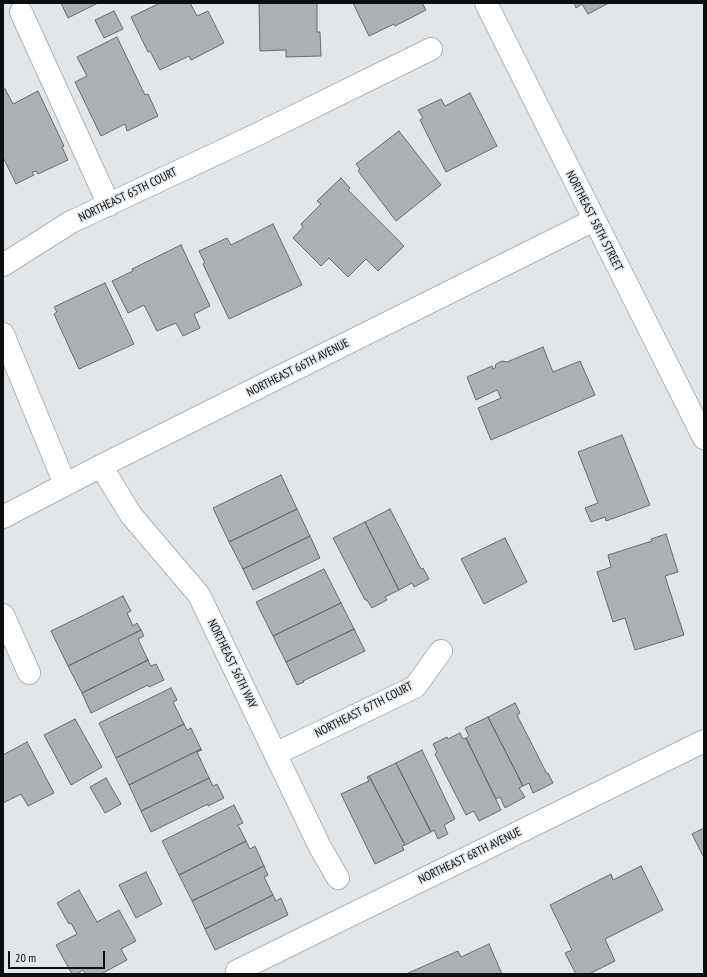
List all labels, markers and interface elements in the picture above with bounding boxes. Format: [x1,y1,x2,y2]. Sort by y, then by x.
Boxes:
street label: NORTHEAST 65TH COURT [76,165,180,225]
street label: NORTHEAST 58TH STREET [562,168,626,274]
street label: NORTHEAST 66TH AVENUE [244,336,352,400]
street label: NORTHEAST 56TH WAY [204,617,260,711]
street label: NORTHEAST 67TH COURT [313,679,415,741]
street label: NORTHEAST 68TH AVENUE [416,825,524,887]
scale bar [10,943,107,969]
text: 20 m [15,950,36,965]

